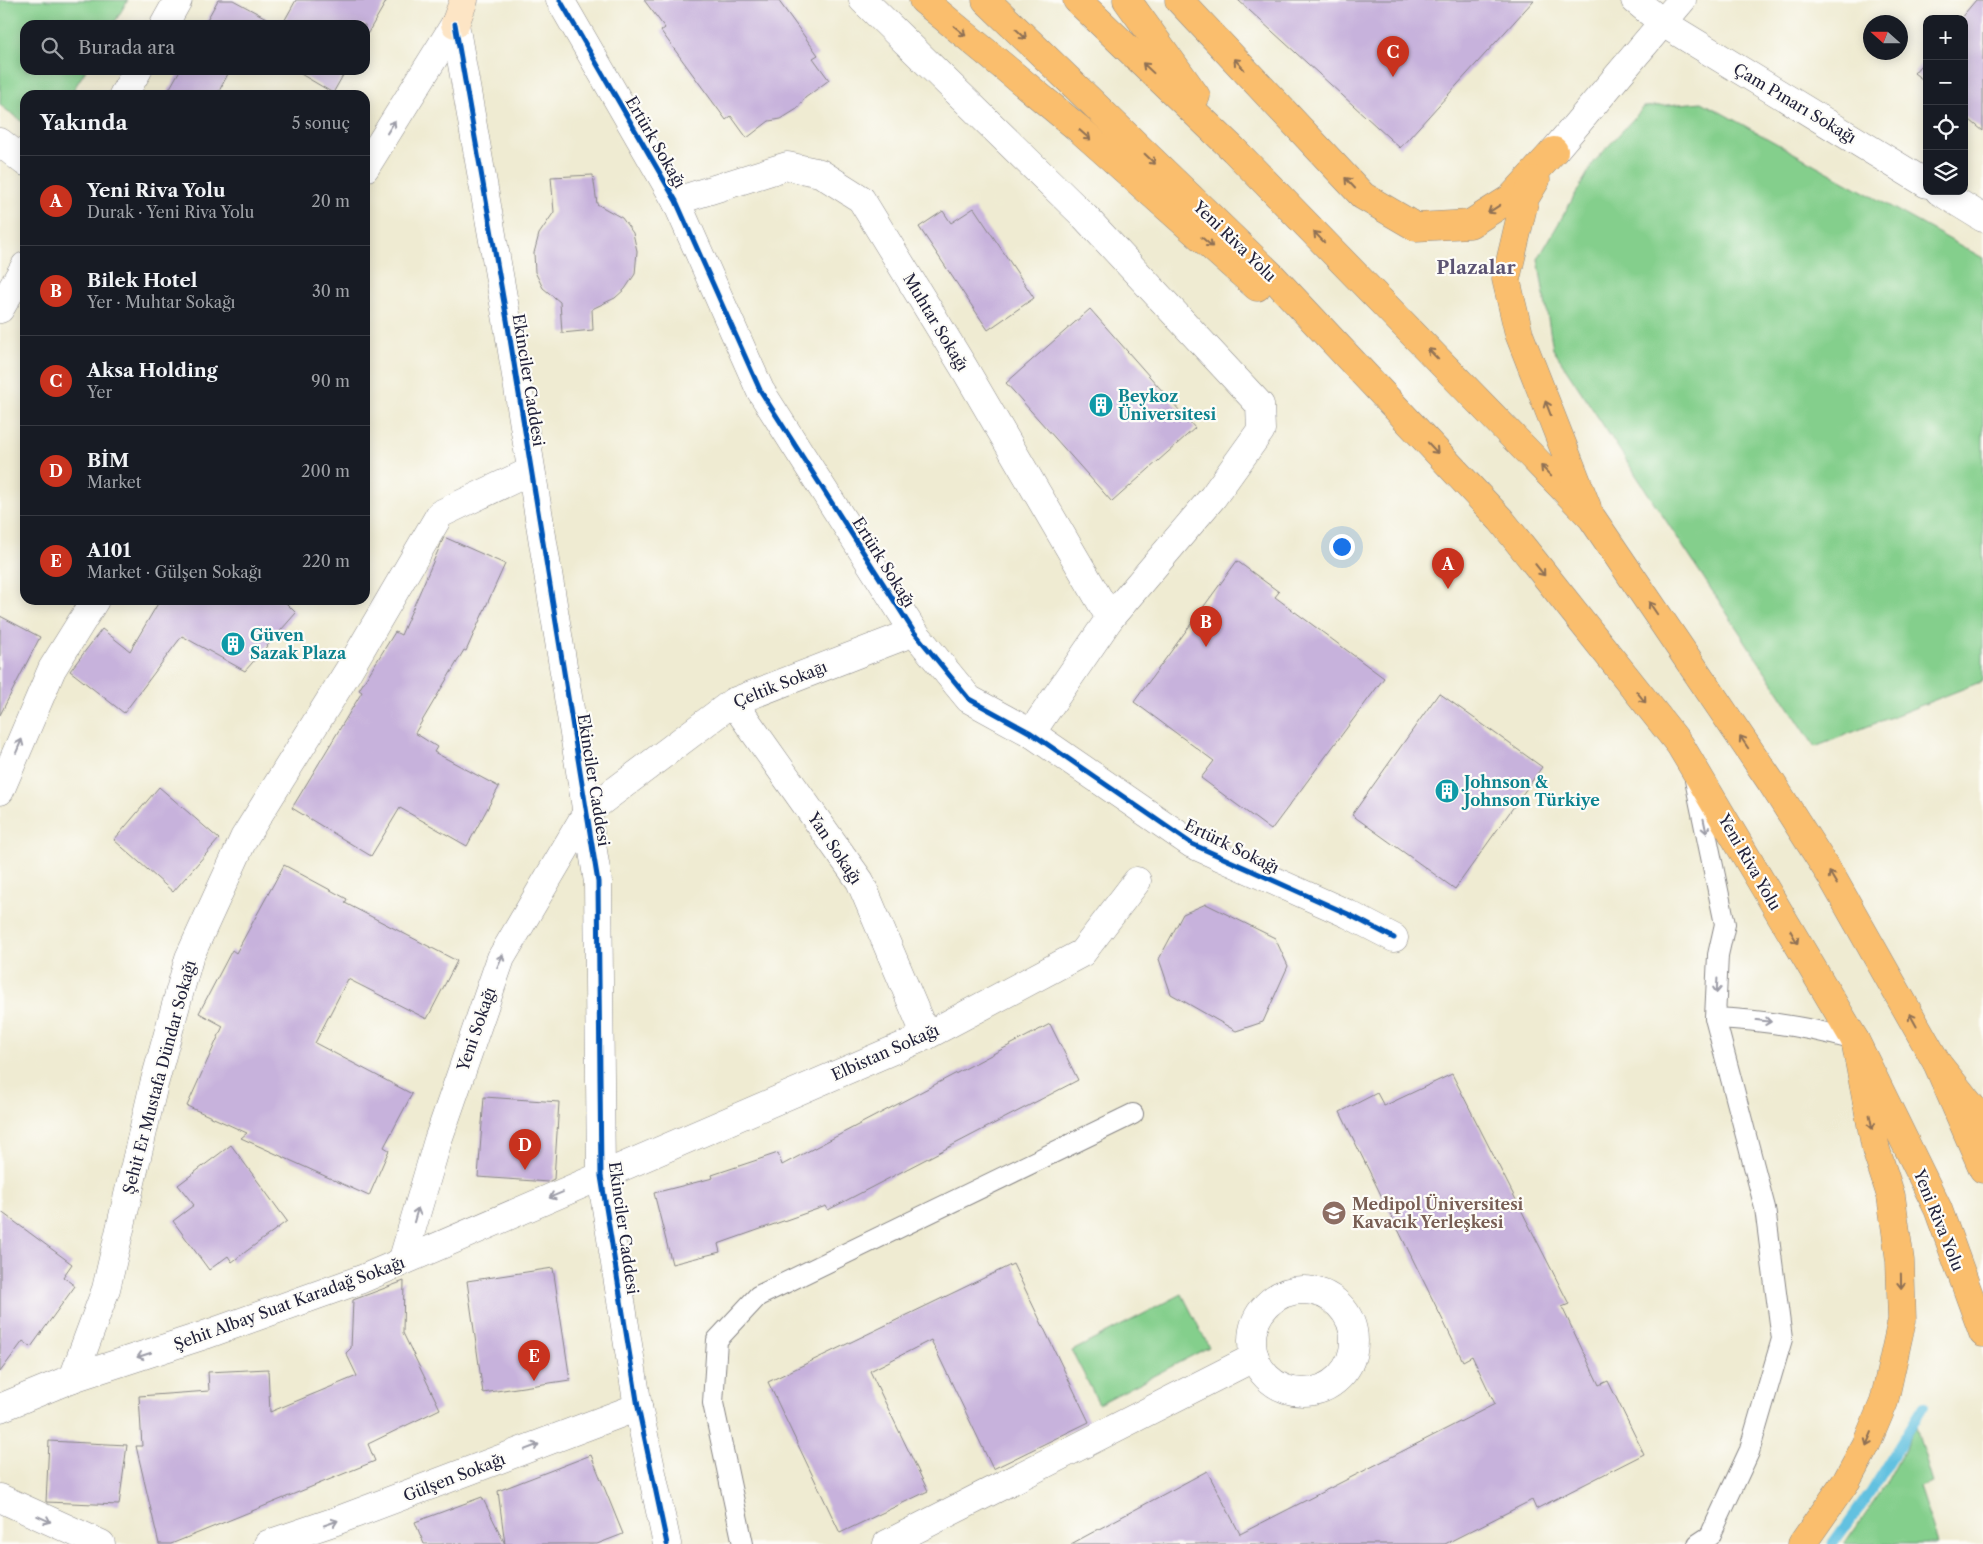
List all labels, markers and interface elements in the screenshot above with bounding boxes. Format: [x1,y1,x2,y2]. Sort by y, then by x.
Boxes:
north arrow [1863,15,1908,60]
map controls [1923,15,1968,195]
button: + [1923,15,1968,60]
search box [20,20,370,75]
one-way arrow [953,25,966,36]
one-way arrow [1015,28,1027,40]
icon: search [38,34,66,62]
text: Burada ara [78,36,175,59]
pin: C [1377,36,1409,77]
one-way arrow [1233,58,1245,71]
street label: Çam Pınarı Sokağı [1730,58,1860,148]
button: − [1923,60,1968,105]
one-way arrow [1142,62,1155,74]
street label: Ertürk Sokağı [622,92,690,192]
button: locate [1923,105,1968,150]
text: Yakında [40,110,128,135]
text: 5 sonuç [292,113,350,133]
one-way arrow [386,120,396,134]
one-way arrow [1079,129,1092,140]
button: layers [1923,150,1968,195]
one-way arrow [1144,153,1157,165]
one-way arrow [1344,176,1356,189]
text: Yeni Riva Yolu [87,179,226,202]
text: A [50,191,62,211]
text: 20 m [311,191,350,211]
street label: Yeni Riva Yolu [1188,196,1281,286]
text: Durak · Yeni Riva Yolu [87,202,254,222]
one-way arrow [1487,204,1501,214]
one-way arrow [1313,231,1325,244]
one-way arrow [1201,236,1214,248]
district label: Plazalar [1436,256,1516,279]
text: Bilek Hotel [87,269,198,292]
street label: Muhtar Sokağı [899,270,973,375]
text: B [50,281,62,301]
text: 30 m [312,281,350,301]
text: Yer · Muhtar Sokağı [87,292,235,312]
street label: Ekinciler Caddesi [509,312,549,448]
one-way arrow [1426,348,1439,360]
text: Aksa Holding [87,359,218,382]
text: C [50,371,62,391]
text: 90 m [311,371,350,391]
text: Yer [87,382,112,402]
place label: Beykoz Üniversitesi [1118,386,1216,424]
building icon: Beykoz Üniversitesi [1088,392,1114,418]
one-way arrow [1543,401,1552,416]
one-way arrow [1427,441,1439,454]
text: BİM [87,449,129,472]
text: D [49,461,63,481]
text: 200 m [301,461,350,481]
one-way arrow [1540,464,1552,477]
text: Market [87,472,141,492]
street label: Ertürk Sokağı [848,513,920,611]
your location [1329,534,1355,560]
text: A101 [87,539,131,562]
pin: A [1432,548,1464,589]
text: E [50,551,62,571]
text: 220 m [302,551,350,571]
text: Market · Gülşen Sokağı [87,562,262,582]
one-way arrow [1535,563,1546,576]
one-way arrow [1648,601,1658,615]
pin: B [1190,606,1222,647]
place label: Güven Sazak Plaza [250,625,347,663]
building icon: Güven Sazak Plaza [220,631,246,657]
street label: Çeltik Sokaḡı [730,656,830,712]
one-way arrow [1636,690,1647,703]
street label: Ekinciler Caddesi [574,712,614,848]
one-way arrow [1739,736,1749,750]
one-way arrow [15,739,24,754]
place label: Johnson & Johnson Türkiye [1461,772,1600,810]
building icon: Johnson & Johnson Türkiye [1434,778,1460,804]
street label: Yan Sokağı [803,807,866,888]
street label: Yeni Riva Yolu [1714,809,1786,914]
street label: Ertürk Sokağı [1181,814,1283,878]
one-way arrow [1700,818,1710,834]
one-way arrow [1827,872,1837,886]
one-way arrow [1790,929,1800,943]
one-way arrow [497,954,506,969]
street label: Şehit Er Mustafa Dündar Sokağı [118,958,200,1196]
one-way arrow [1712,978,1721,994]
street label: Yeni Sokağı [452,984,500,1075]
one-way arrow [1907,1013,1917,1028]
one-way arrow [1755,1016,1771,1026]
street label: Elbistan Sokağı [828,1019,942,1085]
one-way arrow [1866,1114,1876,1130]
pin: D [509,1129,541,1170]
street label: Ekinciler Caddesi [605,1160,643,1296]
street label: Yeni Riva Yolu [1909,1165,1969,1274]
one-way arrow [549,1191,564,1201]
place label: Medipol Üniversitesi Kavacık Yerleşkesi [1352,1193,1524,1232]
school or university icon: Medipol Üniversitesi Kavacık Yerleşkesi [1321,1200,1347,1226]
one-way arrow [412,1208,421,1224]
street label: Şehit Albay Suat Karadağ Sokağı [171,1252,407,1354]
one-way arrow [1896,1272,1906,1289]
pin: E [518,1340,550,1381]
one-way arrow [136,1350,152,1360]
one-way arrow [1863,1431,1872,1446]
one-way arrow [524,1442,539,1451]
street label: Gülşen Sokağı [400,1448,508,1506]
one-way arrow [36,1515,51,1525]
one-way arrow [323,1518,338,1527]

